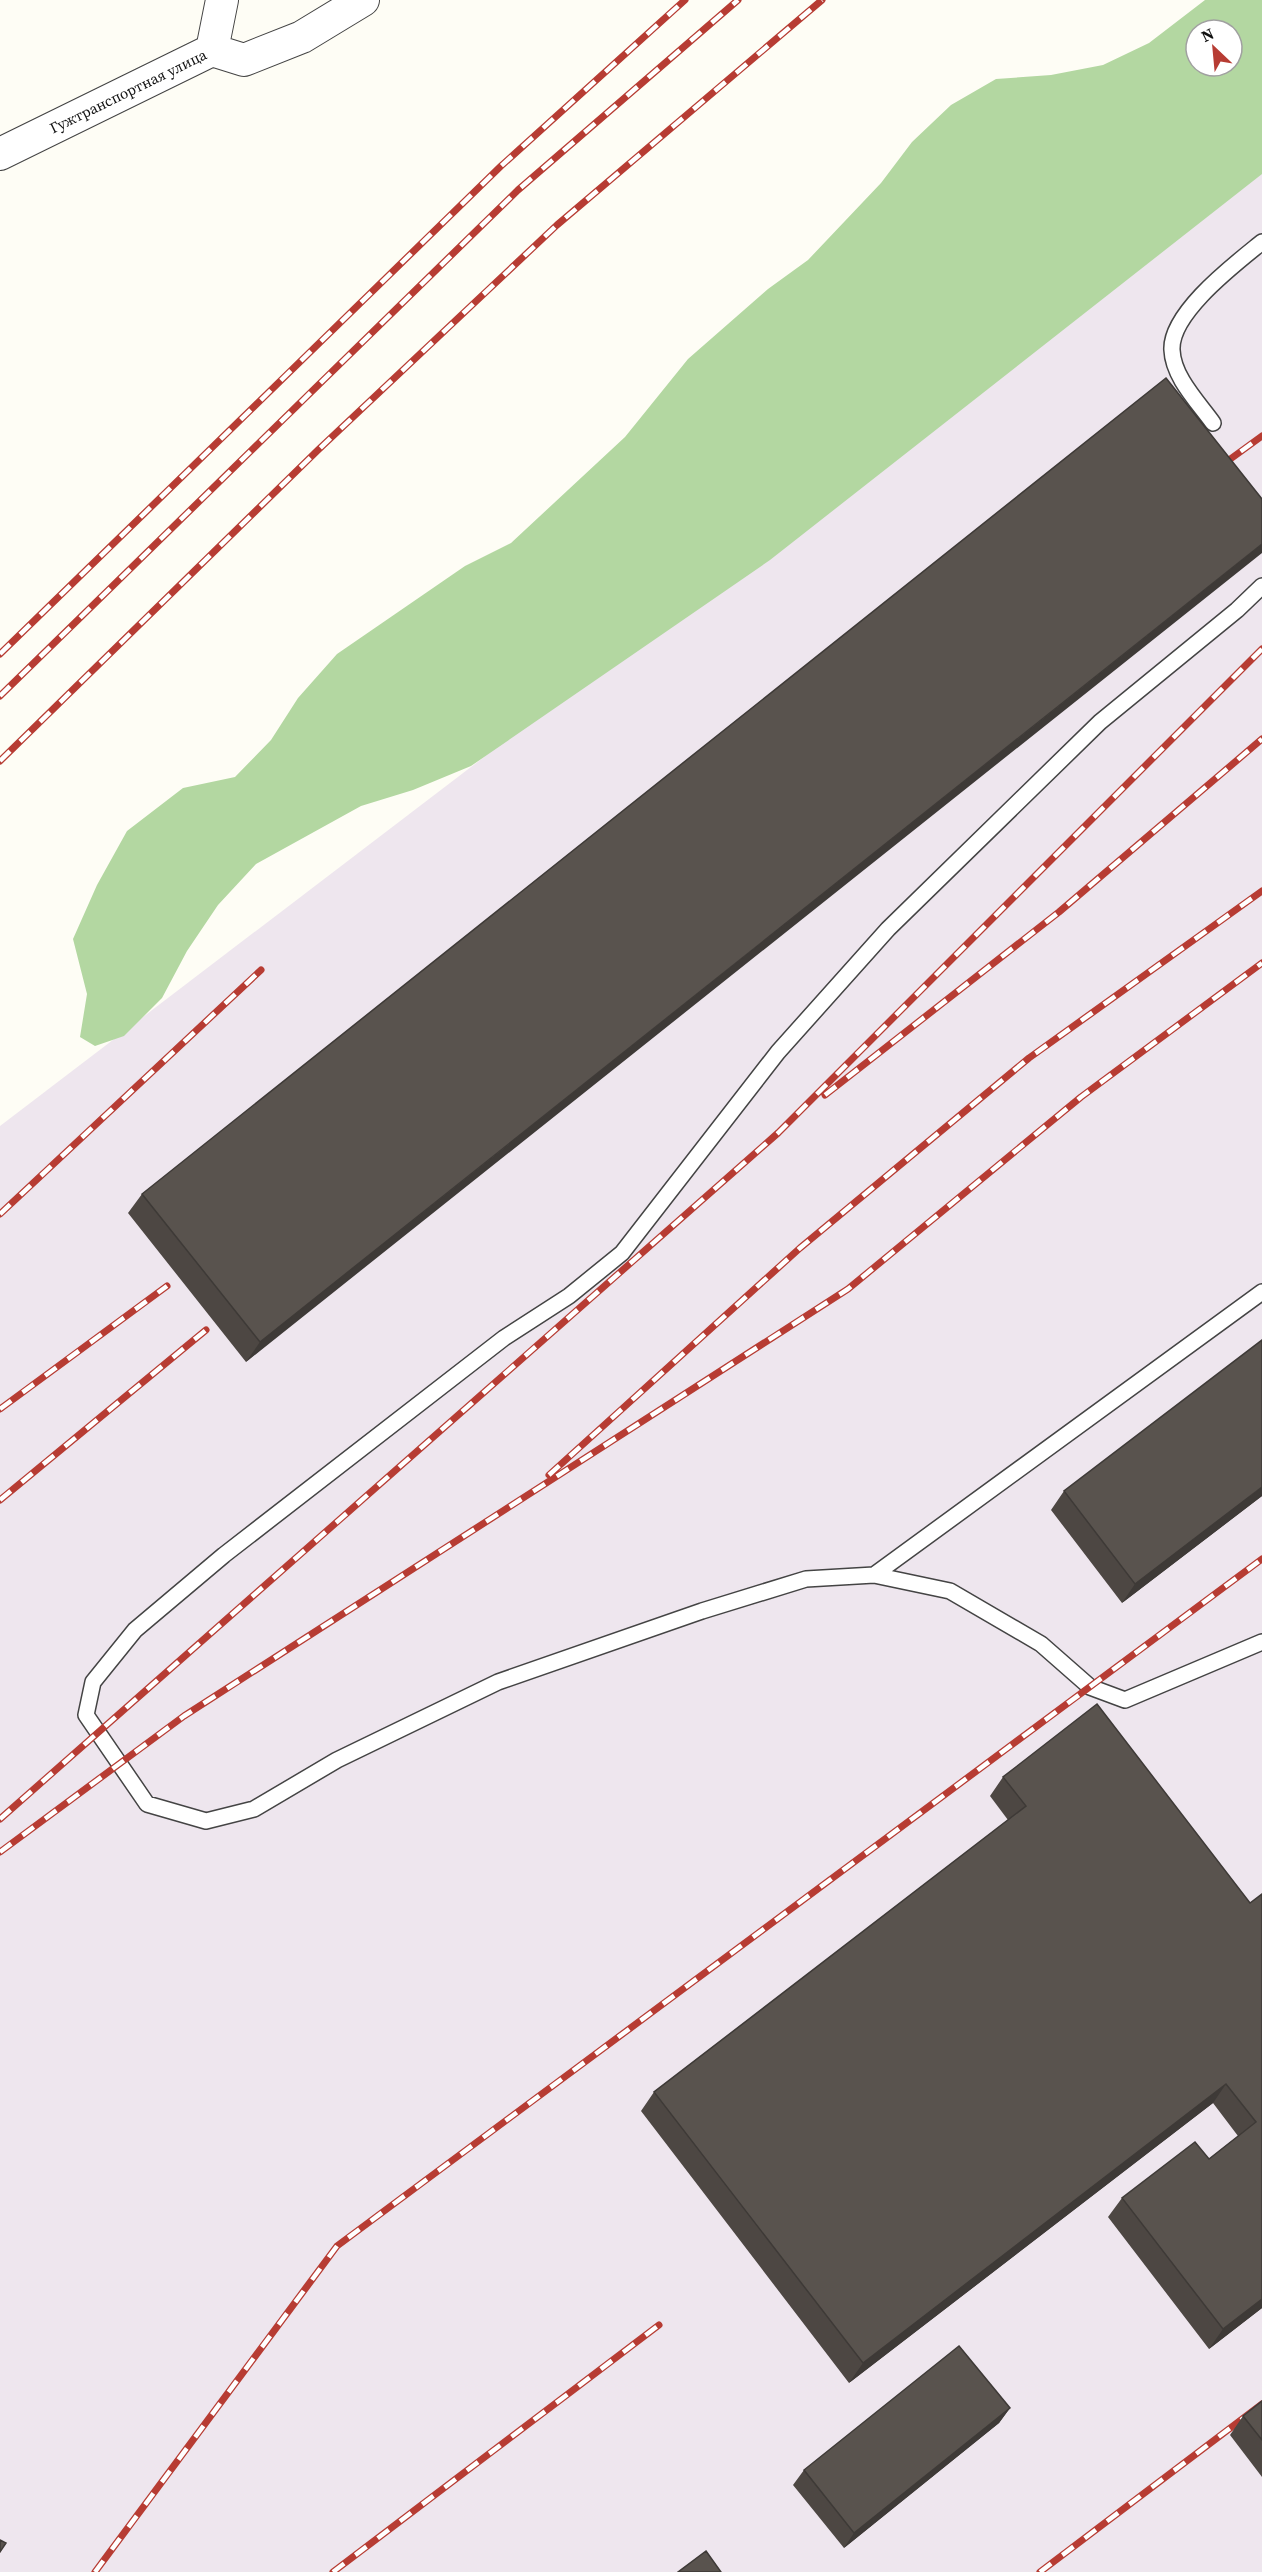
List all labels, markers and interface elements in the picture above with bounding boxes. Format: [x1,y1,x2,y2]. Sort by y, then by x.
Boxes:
north arrow [1184,18,1244,78]
text: N [1197,22,1218,47]
street label: Гужтранспортная улица [46,44,210,138]

